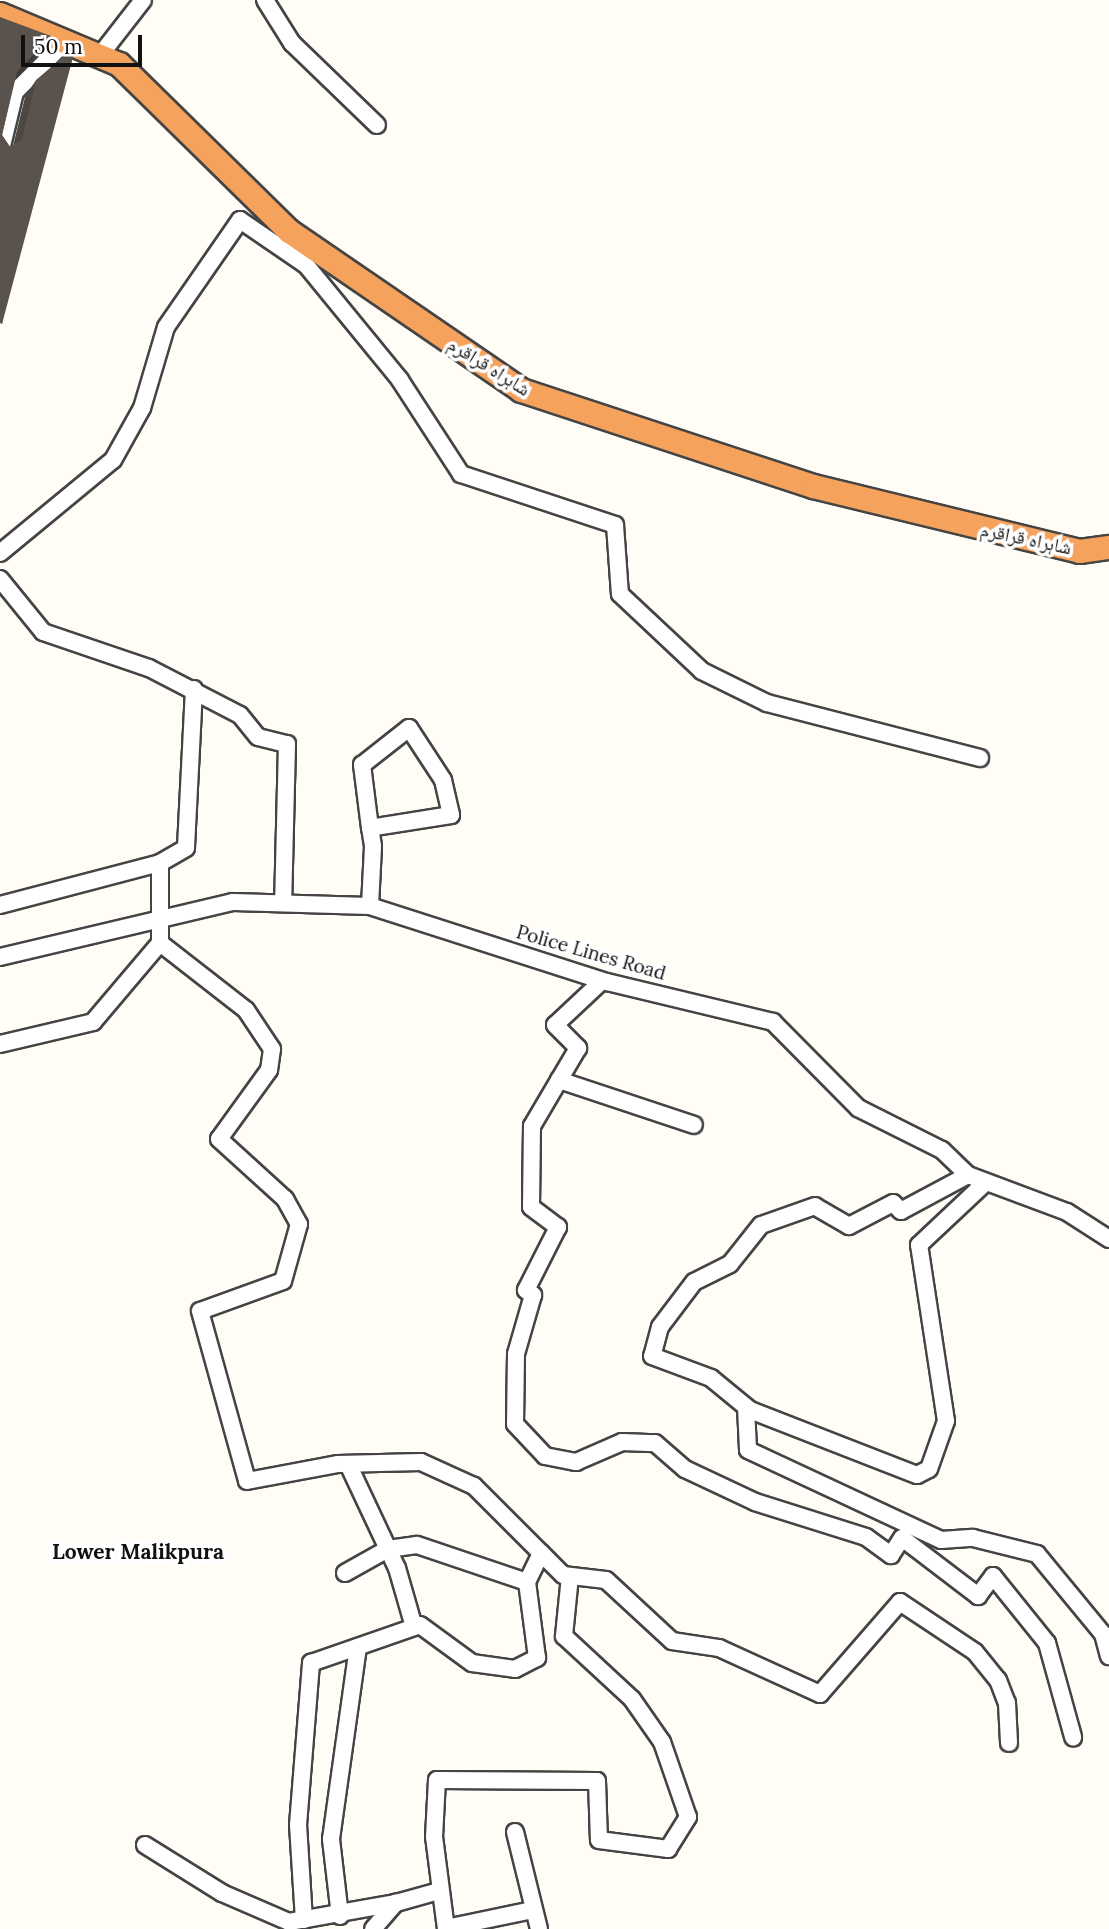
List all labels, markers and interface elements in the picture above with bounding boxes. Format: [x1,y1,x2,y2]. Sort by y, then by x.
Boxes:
scale bar [24,21,145,65]
text: 50 m [34,33,83,60]
street label: شاہراہ قراقرم [444,333,534,401]
street label: شاہراہ قراقرم [978,518,1074,560]
street label: Police Lines Road [514,921,668,985]
district label: Lower Malikpura [52,1539,224,1565]

